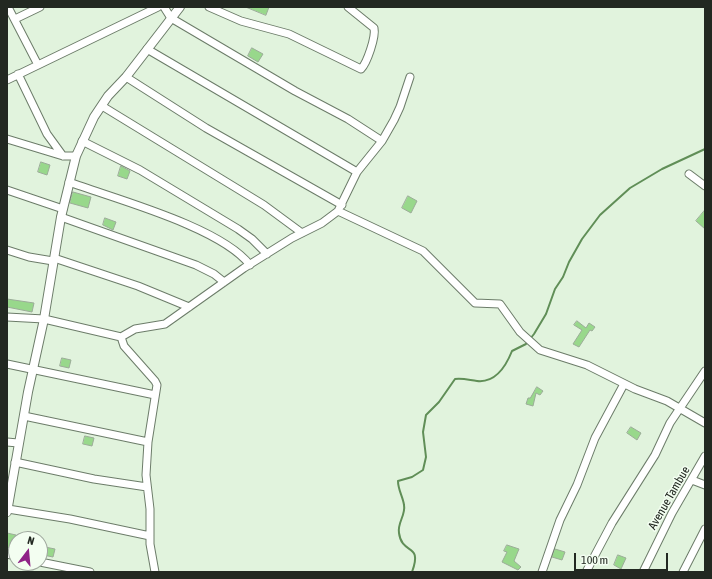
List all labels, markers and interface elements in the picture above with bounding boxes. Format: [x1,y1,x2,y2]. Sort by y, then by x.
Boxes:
street label: Avenue Tambue [645,464,693,532]
north arrow [8,531,48,571]
text: N [26,534,36,547]
scale bar [576,545,670,571]
text: 100 m [581,553,608,567]

